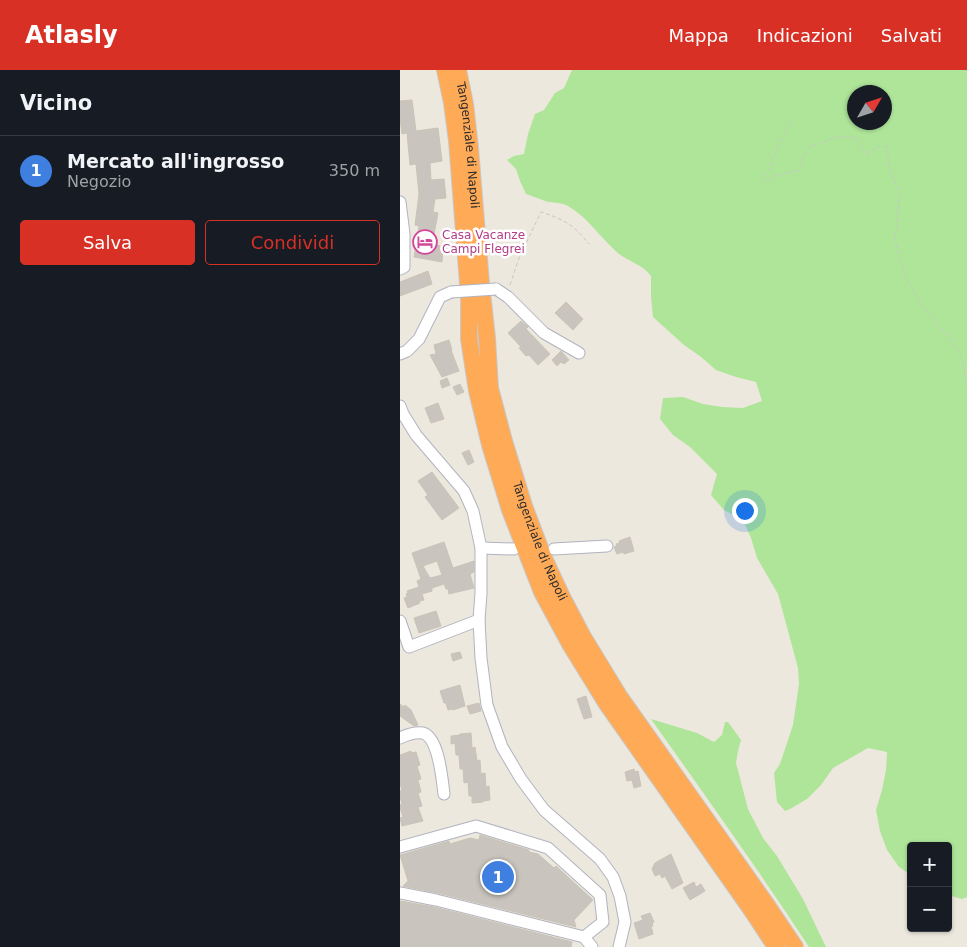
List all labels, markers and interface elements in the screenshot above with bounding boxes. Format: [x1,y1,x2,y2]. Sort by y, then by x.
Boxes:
text: Atlasly [25,21,118,49]
text: Mappa [668,25,729,46]
text: Indicazioni [757,25,853,46]
text: Salvati [881,25,942,46]
street label: Tangenziale di Napoli [453,80,482,209]
north arrow [847,85,892,130]
text: Vicino [20,91,92,115]
text: Mercato all'ingrosso [67,150,284,172]
text: 1 [30,161,42,180]
text: 350 m [329,161,380,180]
text: Negozio [67,172,131,191]
button: Salva [20,220,195,265]
button: Condividi [205,220,380,265]
place label: Casa Vacanze Campi Flegrei [442,228,525,256]
hotel icon: Casa Vacanze Campi Flegrei [412,229,438,255]
street label: Tangenziale di Napoli [510,479,570,603]
your location [732,498,758,524]
map controls [907,842,952,932]
button: + [907,842,952,887]
pin: 1 [482,858,514,896]
button: − [907,887,952,932]

